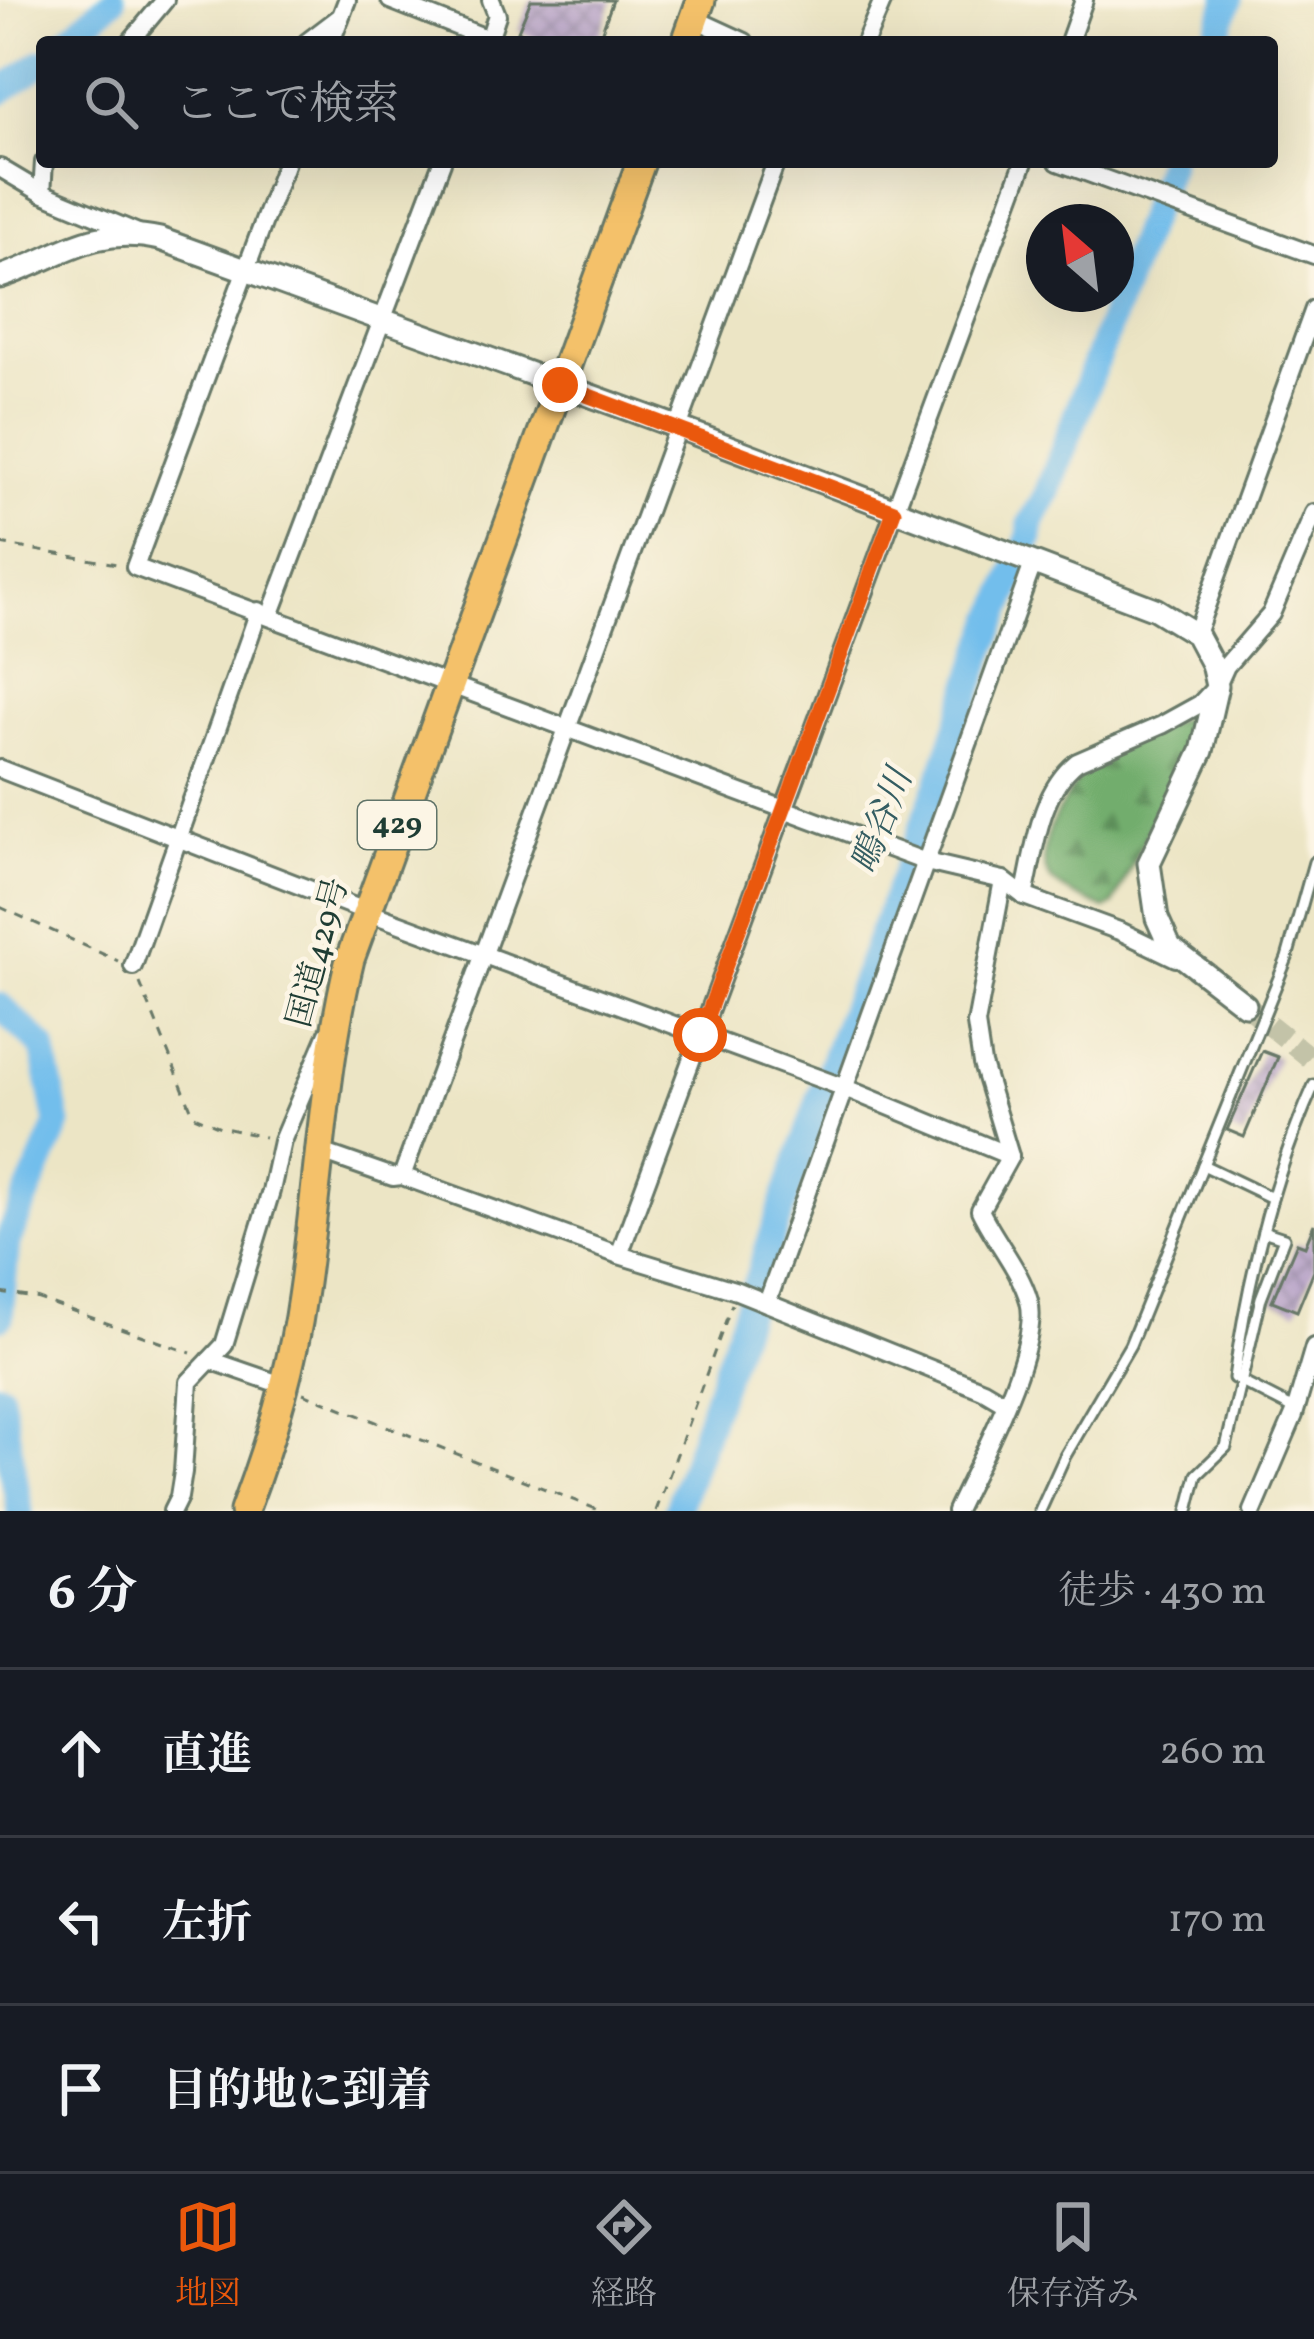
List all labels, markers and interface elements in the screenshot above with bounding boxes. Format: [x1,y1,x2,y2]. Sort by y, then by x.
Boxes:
search box [36,36,1278,168]
icon: search [78,69,144,135]
text: ここで検索 [174,75,399,138]
north arrow [1026,204,1134,312]
route end [533,358,587,412]
water label: 鴫谷川 [841,759,928,881]
road number: 429 [358,801,436,849]
street label: 国道429号 [278,873,362,1033]
route start [673,1008,727,1062]
text: 6 分 [48,1559,137,1630]
text: 徒歩 · 430 m [1058,1566,1266,1620]
icon: ahead [48,1720,114,1786]
text: 直進 [162,1726,252,1789]
text: 260 m [1160,1726,1266,1780]
icon: left [48,1888,114,1954]
text: 左折 [162,1894,252,1957]
text: 170 m [1168,1894,1266,1948]
icon: arrive [48,2056,114,2122]
text: 目的地に到着 [162,2062,432,2125]
tab: 地図 [175,2194,241,2319]
tab: 経路 [591,2194,657,2319]
tab: 保存済み [1007,2194,1139,2319]

